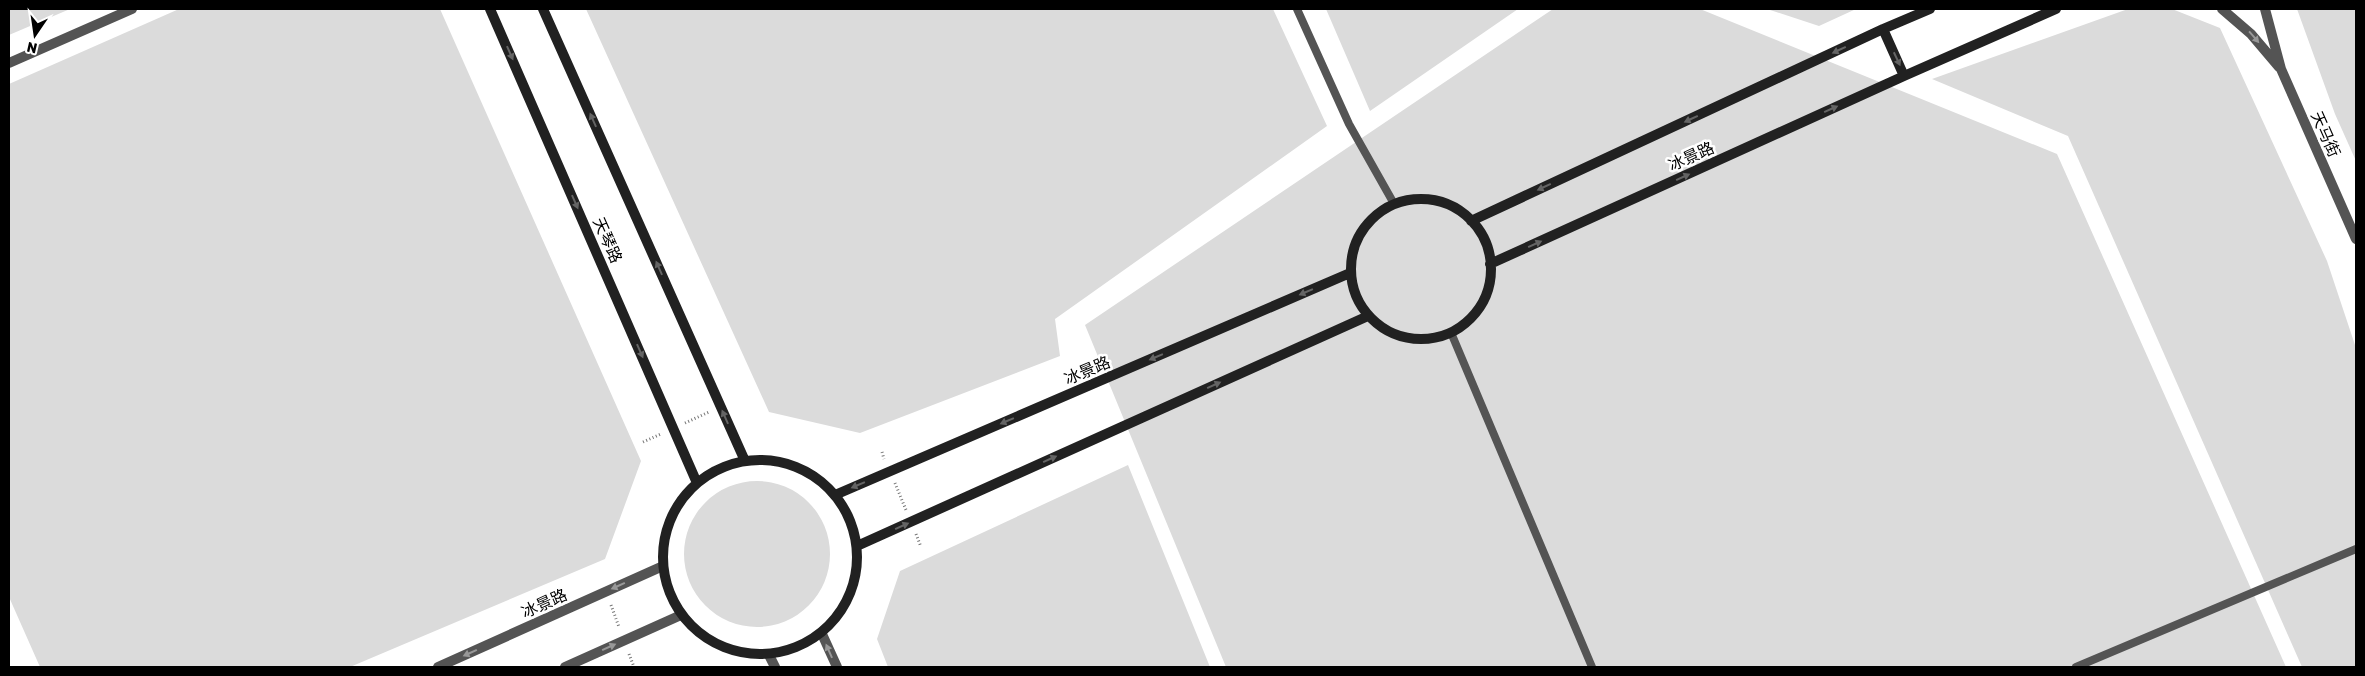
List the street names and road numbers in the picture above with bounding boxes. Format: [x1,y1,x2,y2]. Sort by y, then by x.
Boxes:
street label: 天马街 [2307,108,2344,160]
street label: 冰景路 [1665,138,1717,175]
street label: 天琴路 [589,214,626,266]
street label: 冰景路 [1061,352,1113,389]
street label: 冰景路 [518,585,570,622]

